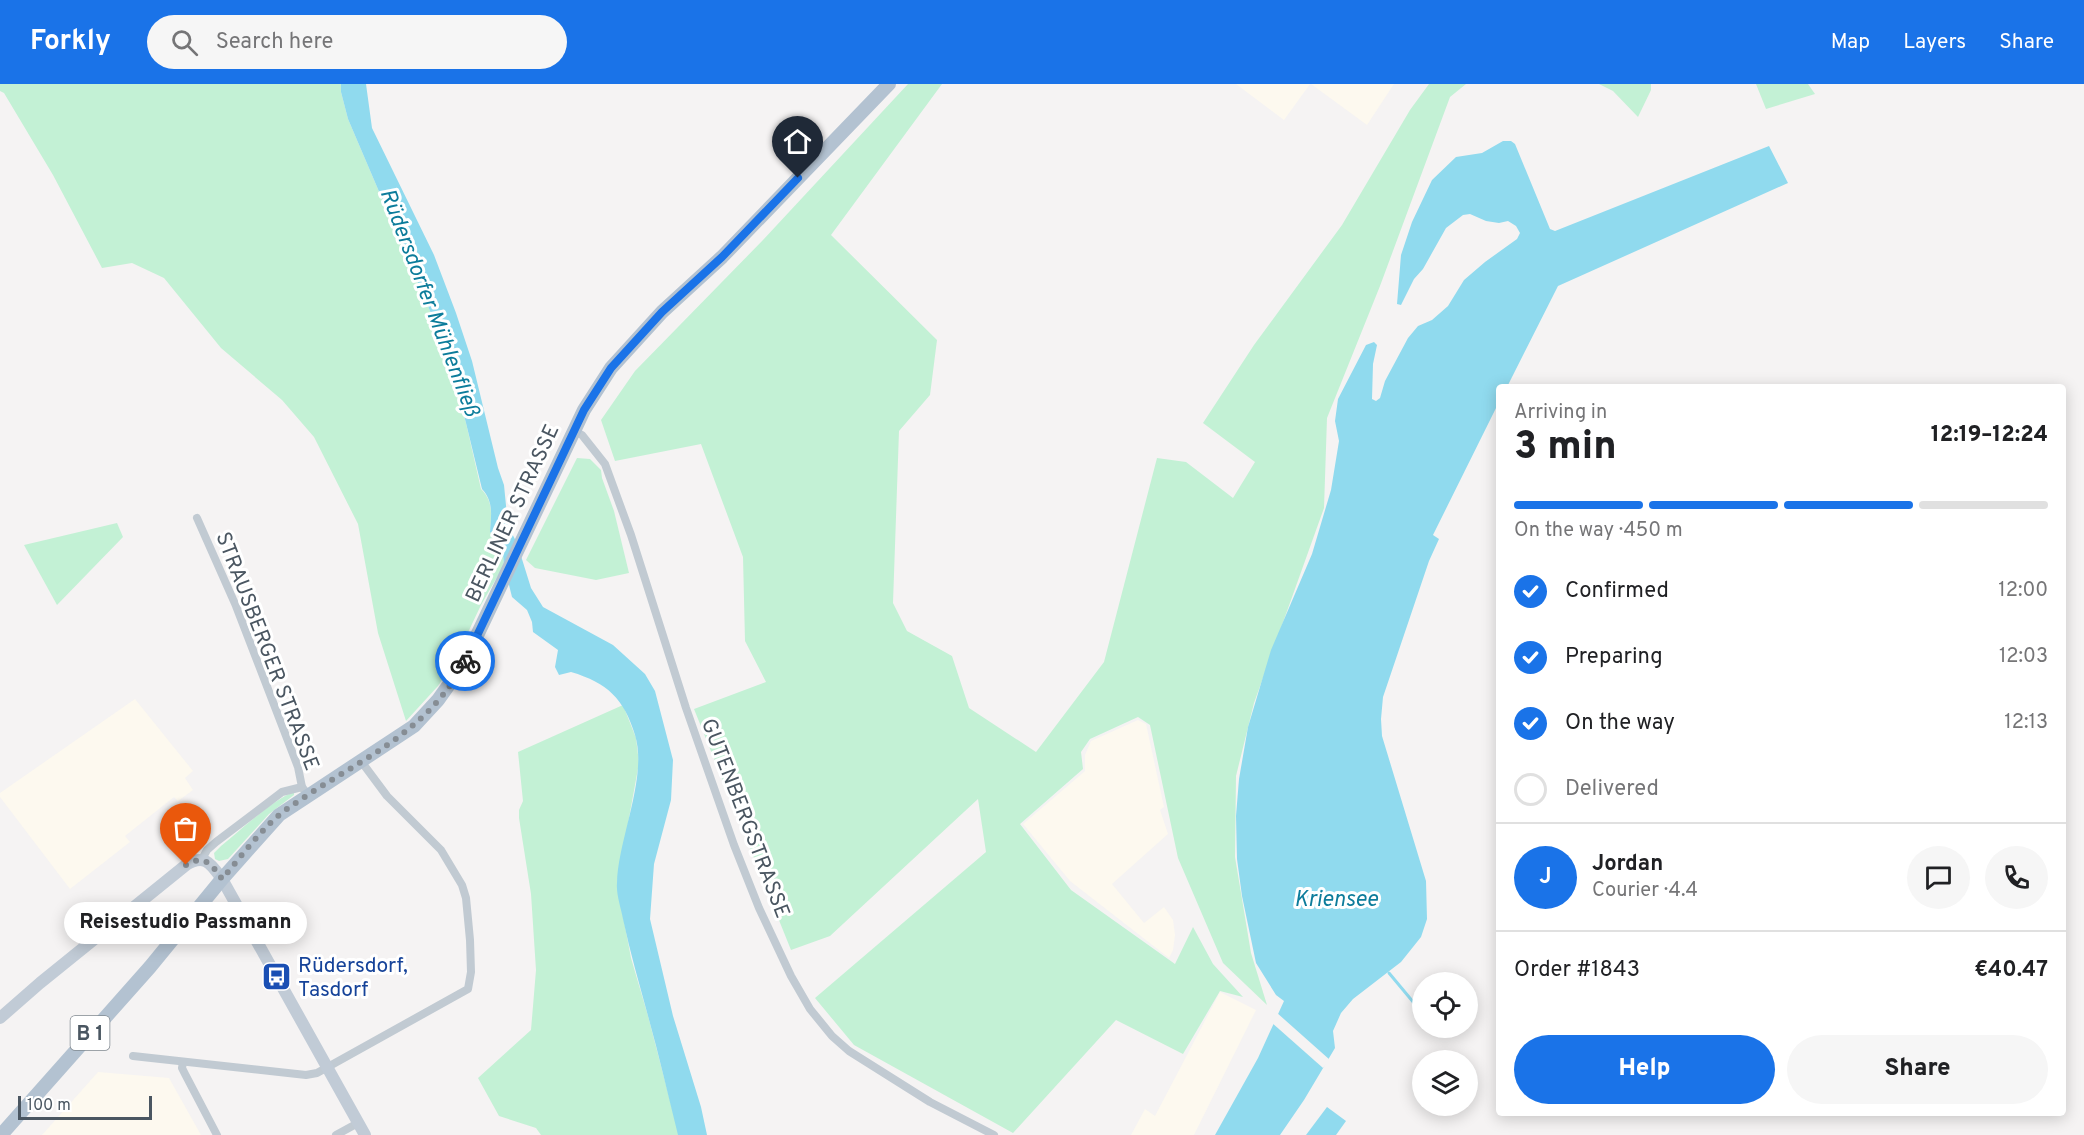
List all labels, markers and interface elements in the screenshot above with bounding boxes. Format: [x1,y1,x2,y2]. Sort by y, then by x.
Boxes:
search box [147,15,567,69]
text: Forkly [30,24,111,60]
icon: search [168,26,201,59]
text: Search here [216,29,333,56]
text: Map [1831,29,1870,56]
text: Layers [1903,29,1966,56]
text: Share [1999,29,2054,56]
pin [772,116,823,178]
icon: home [781,125,814,158]
water label: Rüdersdorfer Mühlenfließ [373,185,485,422]
text: Arriving in [1514,400,1607,426]
street label: BERLINER STRASSE [460,420,566,607]
text: 12:19–12:24 [1931,422,2048,449]
text: 3 min [1514,424,1617,473]
text: On the way · 450 m [1514,518,1683,544]
street label: STRAUSBERGER STRASSE [209,528,325,775]
icon: check [1514,575,1547,608]
text: Confirmed [1565,578,1669,605]
text: 12:00 [1998,578,2048,604]
courier [435,631,495,691]
icon: check [1514,641,1547,674]
text: Preparing [1565,644,1663,671]
text: 12:03 [1999,644,2048,670]
icon: bike [449,645,482,678]
icon: check [1514,707,1547,740]
text: On the way [1565,710,1675,737]
text: 12:13 [2004,710,2048,736]
street label: GUTENBERGSTRASSE [694,715,795,922]
text: Delivered [1565,776,1659,803]
pin [160,803,211,865]
icon: bag [169,812,202,845]
button: chat [1907,846,1970,909]
button: phone [1985,846,2048,909]
text: Jordan [1592,851,1663,878]
text: J [1539,864,1552,891]
text: Courier · 4.4 [1592,878,1698,904]
water label: Kriensee [1294,887,1378,914]
callout: Reisestudio Passmann [64,901,308,943]
text: Reisestudio Passmann [79,910,292,936]
place label: Rüdersdorf, Tasdorf [298,953,408,1004]
text: Order #1843 [1514,957,1640,984]
text: €40.47 [1974,957,2048,984]
bus stop icon: Rüdersdorf, Tasdorf [261,961,293,993]
map controls [1412,972,1478,1116]
button: locate [1412,972,1478,1038]
road number: B 1 [70,1016,110,1050]
button: Help [1514,1035,1775,1104]
button: Share [1787,1035,2048,1104]
button: layers [1412,1050,1478,1116]
scale bar [18,1093,152,1120]
text: 100 m [27,1096,71,1116]

